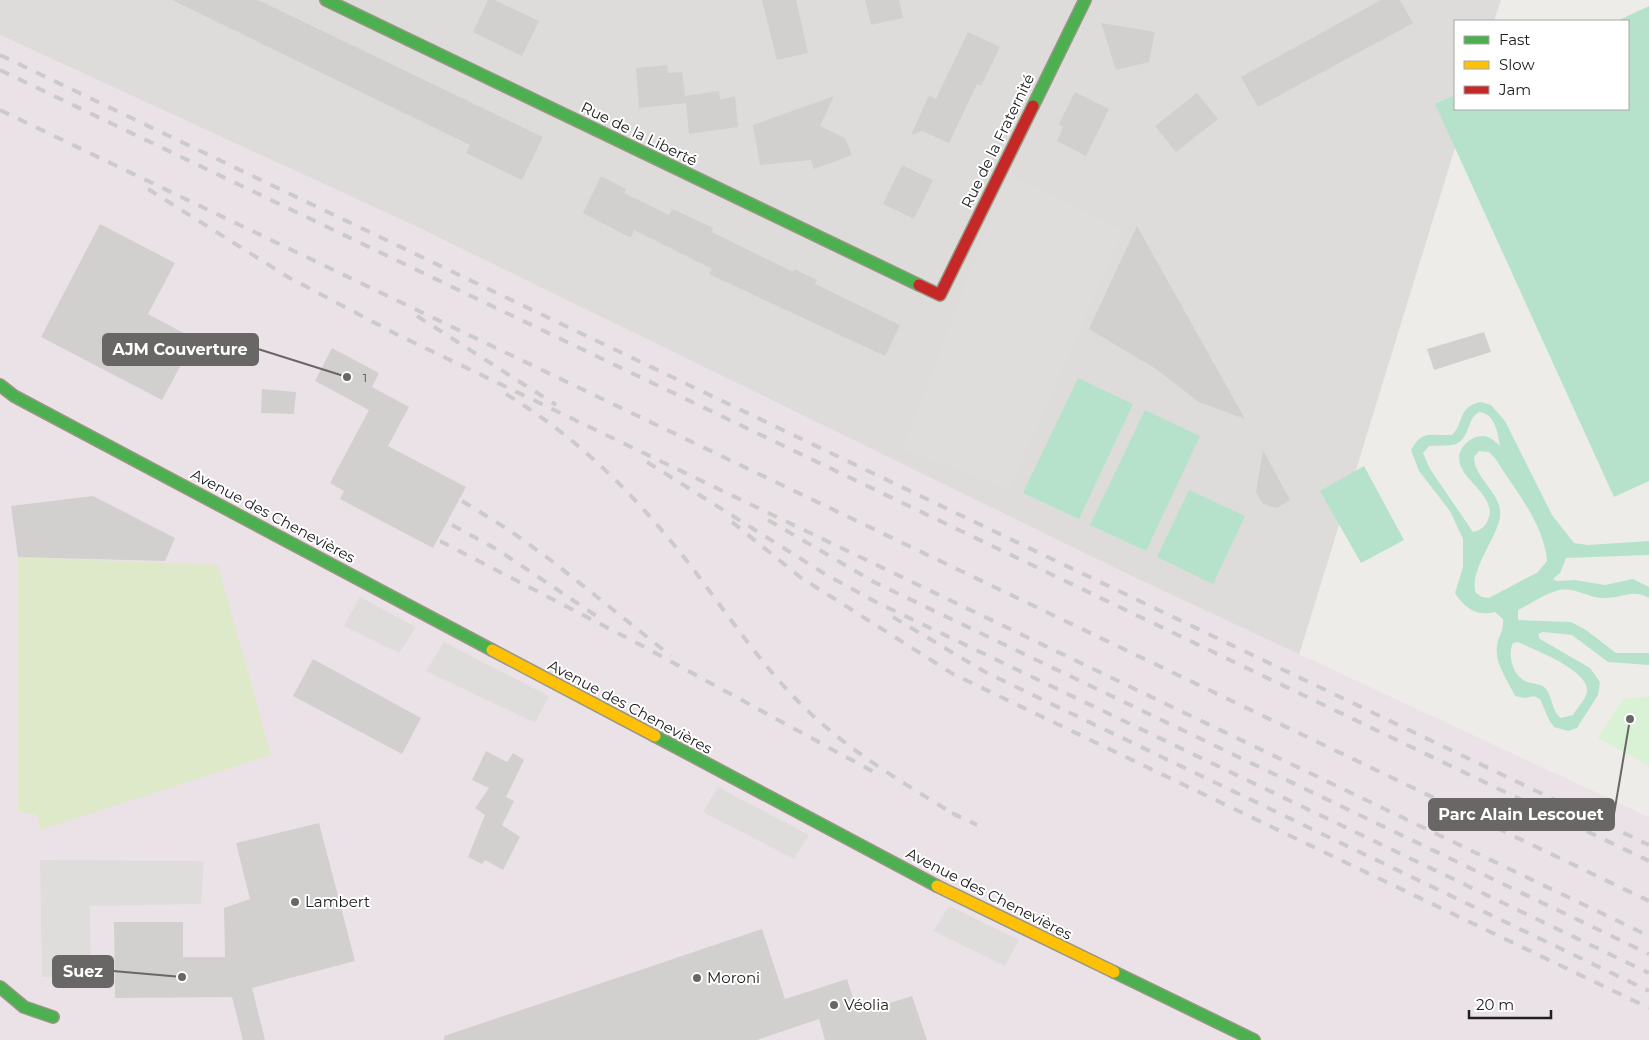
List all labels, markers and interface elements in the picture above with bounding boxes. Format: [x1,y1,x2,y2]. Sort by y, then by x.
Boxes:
legend [1454,20,1629,110]
text: Fast [1499,30,1530,49]
text: Slow [1499,55,1535,74]
street label: Rue de la Fraternité [957,70,1038,211]
text: Jam [1498,80,1531,99]
street label: Rue de la Liberté [578,97,701,170]
callout: AJM Couverture [103,334,258,365]
text: AJM Couverture [111,340,248,359]
house number: 1 [363,370,367,385]
street label: Avenue des Chenevières [188,464,359,567]
street label: Avenue des Chenevières [545,655,716,758]
callout: Parc Alain Lescouet [1429,799,1614,830]
text: Parc Alain Lescouet [1438,805,1604,824]
street label: Avenue des Chenevières [903,843,1075,944]
place label: Lambert [305,892,370,911]
marker: Lambert [289,896,301,908]
callout: Suez [53,956,113,987]
text: Suez [63,962,103,981]
place label: Moroni [707,968,760,987]
marker: Moroni [691,972,703,984]
scale bar [1469,988,1552,1020]
place label: Véolia [844,995,889,1014]
text: 20 m [1476,995,1514,1014]
marker: Véolia [828,999,840,1011]

